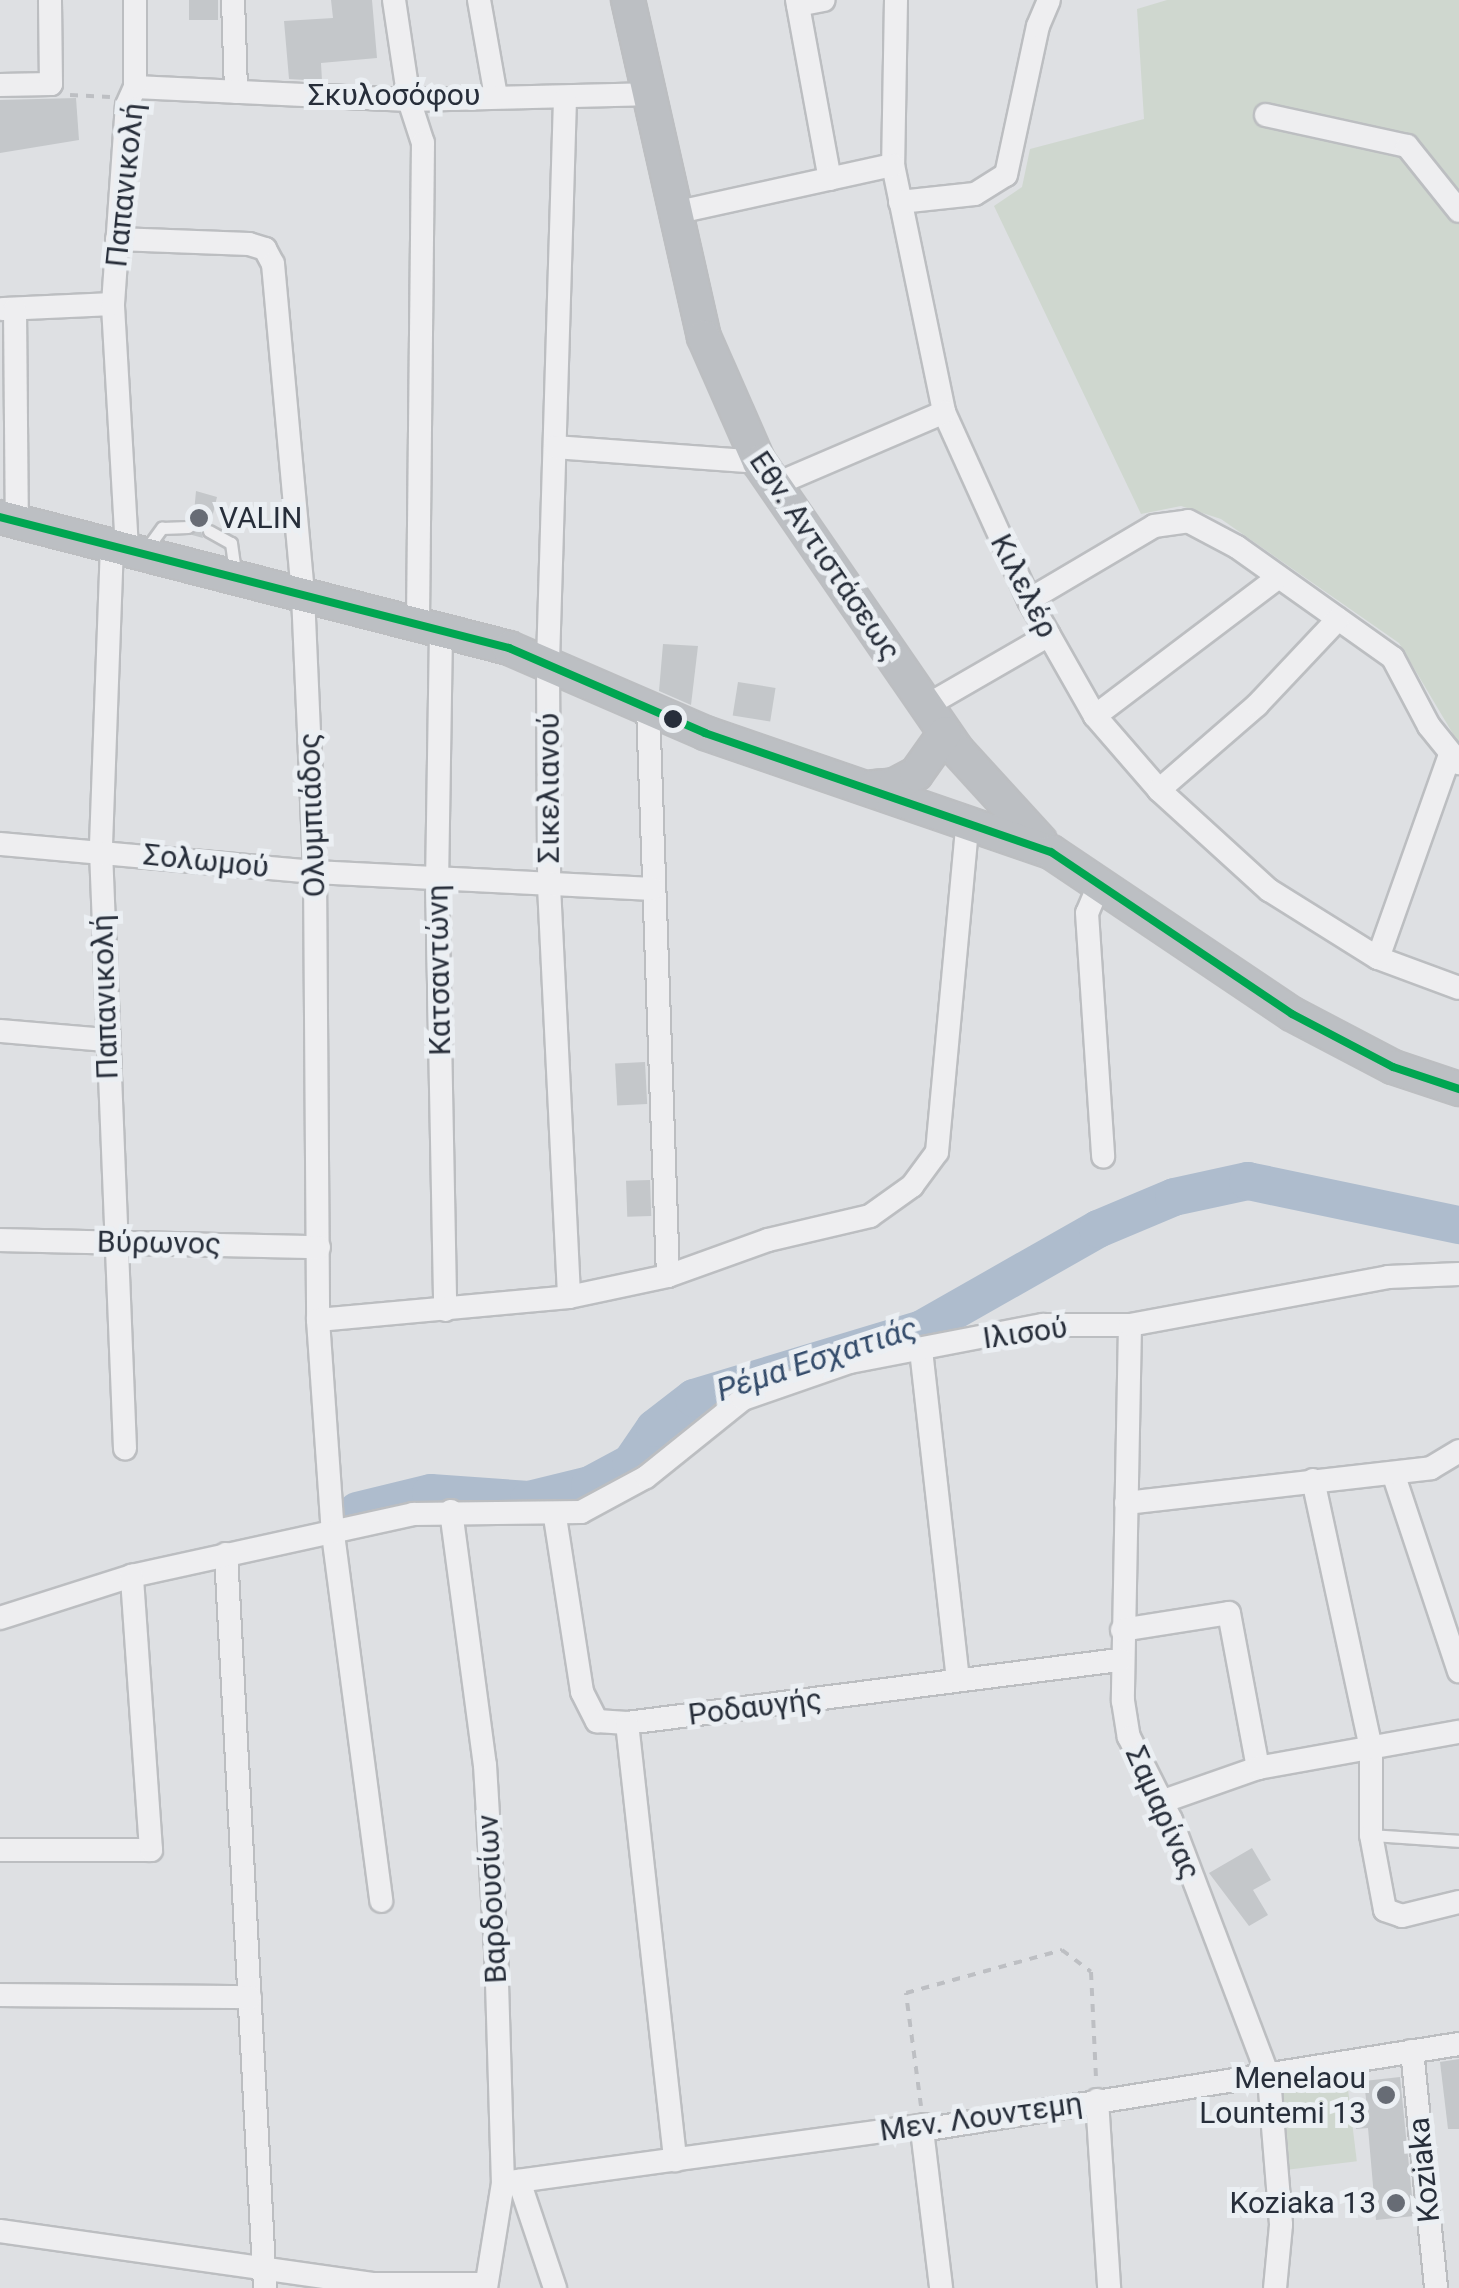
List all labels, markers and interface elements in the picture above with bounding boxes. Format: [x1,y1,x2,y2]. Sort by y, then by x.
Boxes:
street label: Σκυλοσόφου [308,77,480,113]
street label: Παπανικολή [98,101,152,269]
street label: Εθν. Αντιστάσεως [742,445,908,667]
place label: VALIN [219,500,302,536]
marker: VALIN [188,507,210,529]
street label: Κιλελέρ [983,528,1065,644]
unlabelled marker [663,709,683,729]
street label: Σικελιανού [531,713,567,863]
street label: Ολυμπιάδος [291,732,333,898]
street label: Σολωμού [141,837,271,885]
street label: Κατσαντώνη [420,884,458,1056]
street label: Παπανικολή [84,914,126,1080]
street label: Βύρωνος [97,1224,221,1262]
water label: Ρέμα Εσχατιάς [712,1308,922,1410]
street label: Ιλισού [981,1309,1069,1357]
street label: Ροδαυγής [686,1681,824,1733]
street label: Σαμαρίνας [1118,1741,1208,1885]
street label: Βαρδουσίων [470,1814,514,1984]
place label: Menelaou Lountemi 13 [1199,2060,1366,2130]
marker: Menelaou Lountemi 13 [1375,2084,1397,2106]
street label: Μεν. Λουντεμη [877,2085,1085,2149]
street label: Koziaka [1401,2116,1447,2224]
place label: Koziaka 13 [1230,2185,1376,2221]
marker: Koziaka 13 [1385,2192,1407,2214]

